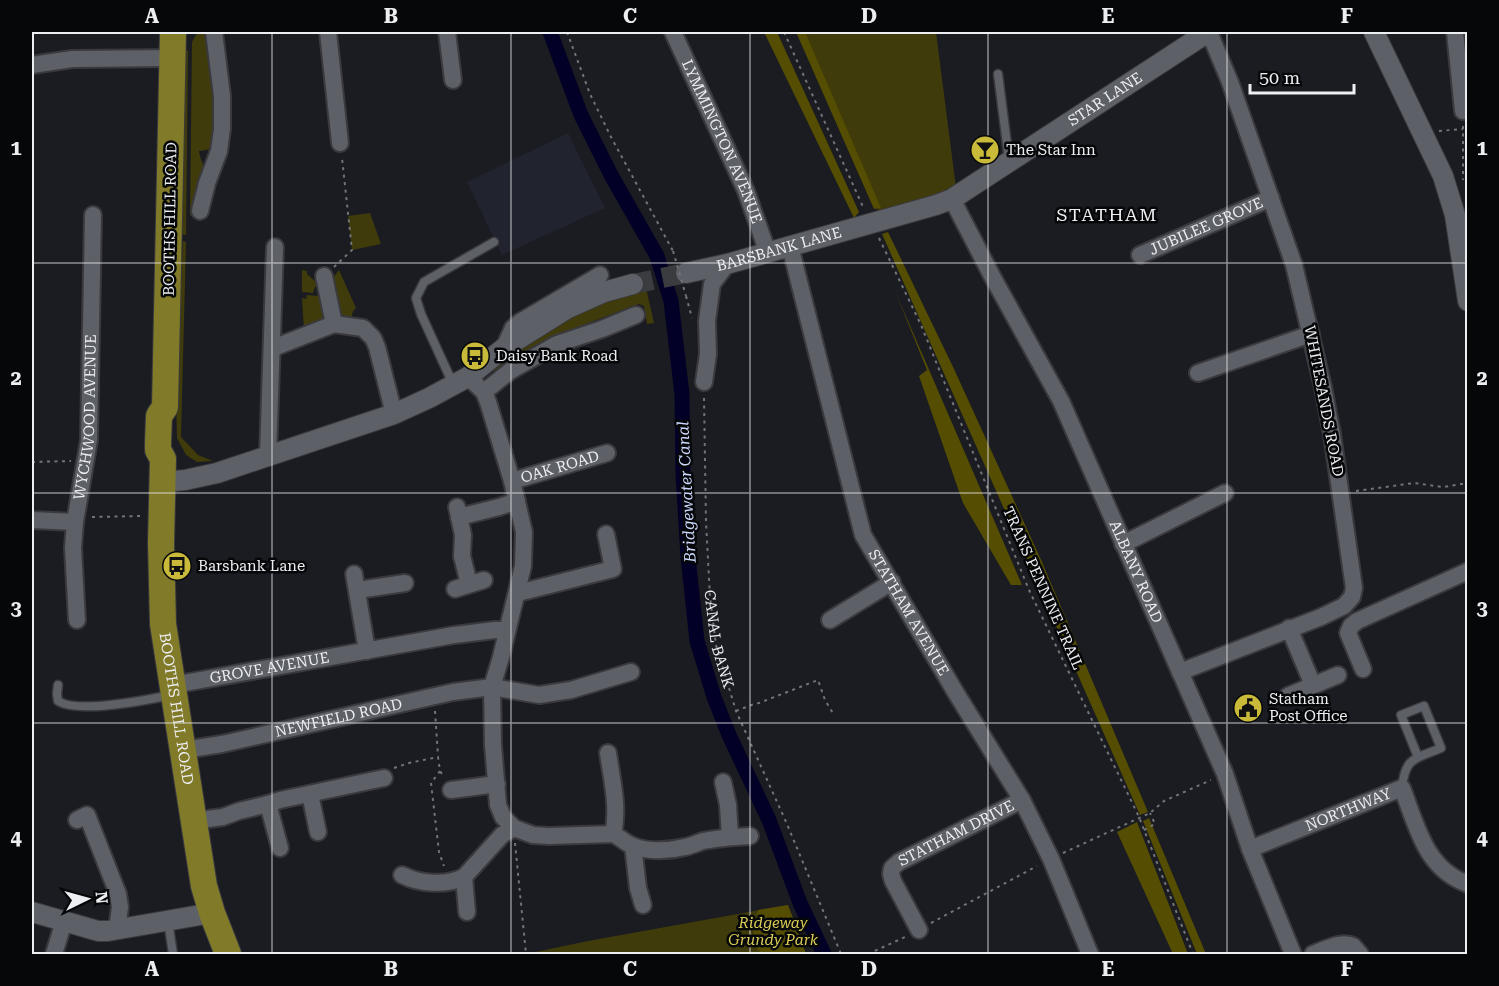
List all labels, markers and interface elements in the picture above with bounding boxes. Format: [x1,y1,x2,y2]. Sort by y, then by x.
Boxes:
text: A [145,4,160,28]
text: B [384,4,398,28]
text: C [623,4,637,28]
text: D [861,4,877,28]
text: E [1102,4,1115,28]
text: F [1341,4,1353,28]
street label: LYMMINGTON AVENUE [678,57,766,226]
scale bar [1250,57,1354,95]
text: 50 m [1259,67,1300,88]
street label: STAR LANE [1065,68,1146,130]
bar icon: The Star Inn [969,134,1001,166]
text: 1 [10,136,22,160]
text: 1 [1476,136,1488,160]
place label: The Star Inn [1006,141,1096,159]
street label: BOOTHS HILL ROAD [160,142,180,296]
street label: JUBILEE GROVE [1146,194,1266,259]
district label: STATHAM [1056,204,1158,225]
street label: BARSBANK LANE [715,223,844,275]
street label: WHITESANDS ROAD [1301,324,1347,478]
street label: WYCHWOOD AVENUE [70,334,100,501]
bus stop icon: Daisy Bank Road [459,340,491,372]
place label: Daisy Bank Road [496,347,618,365]
text: 2 [10,366,22,390]
text: 2 [1476,366,1488,390]
water label: Bridgewater Canal [673,420,700,564]
street label: OAK ROAD [519,447,601,487]
street label: TRANS PENNINE TRAIL [999,504,1087,672]
street label: ALBANY ROAD [1106,518,1167,626]
street label: STATHAM AVENUE [865,546,953,679]
bus stop icon: Barsbank Lane [161,550,193,582]
place label: Barsbank Lane [198,557,305,575]
street label: CANAL BANK [701,589,738,690]
text: 3 [10,596,22,620]
text: 3 [1476,596,1488,620]
street label: BOOTHS HILL ROAD [155,631,197,786]
street label: GROVE AVENUE [208,648,331,687]
place label: Statham Post Office [1269,690,1348,725]
public building icon: Statham Post Office [1232,692,1264,724]
street label: NEWFIELD ROAD [273,695,404,741]
street label: NORTHWAY [1303,784,1395,835]
street label: STATHAM DRIVE [895,796,1017,870]
text: 4 [10,826,22,850]
text: 4 [1476,826,1488,850]
north arrow [57,869,117,929]
text: N [91,891,111,905]
park label: Ridgeway Grundy Park [728,914,819,949]
text: A [145,957,160,981]
text: B [384,957,398,981]
text: C [623,957,637,981]
text: D [861,957,877,981]
text: E [1102,957,1115,981]
text: F [1341,957,1353,981]

